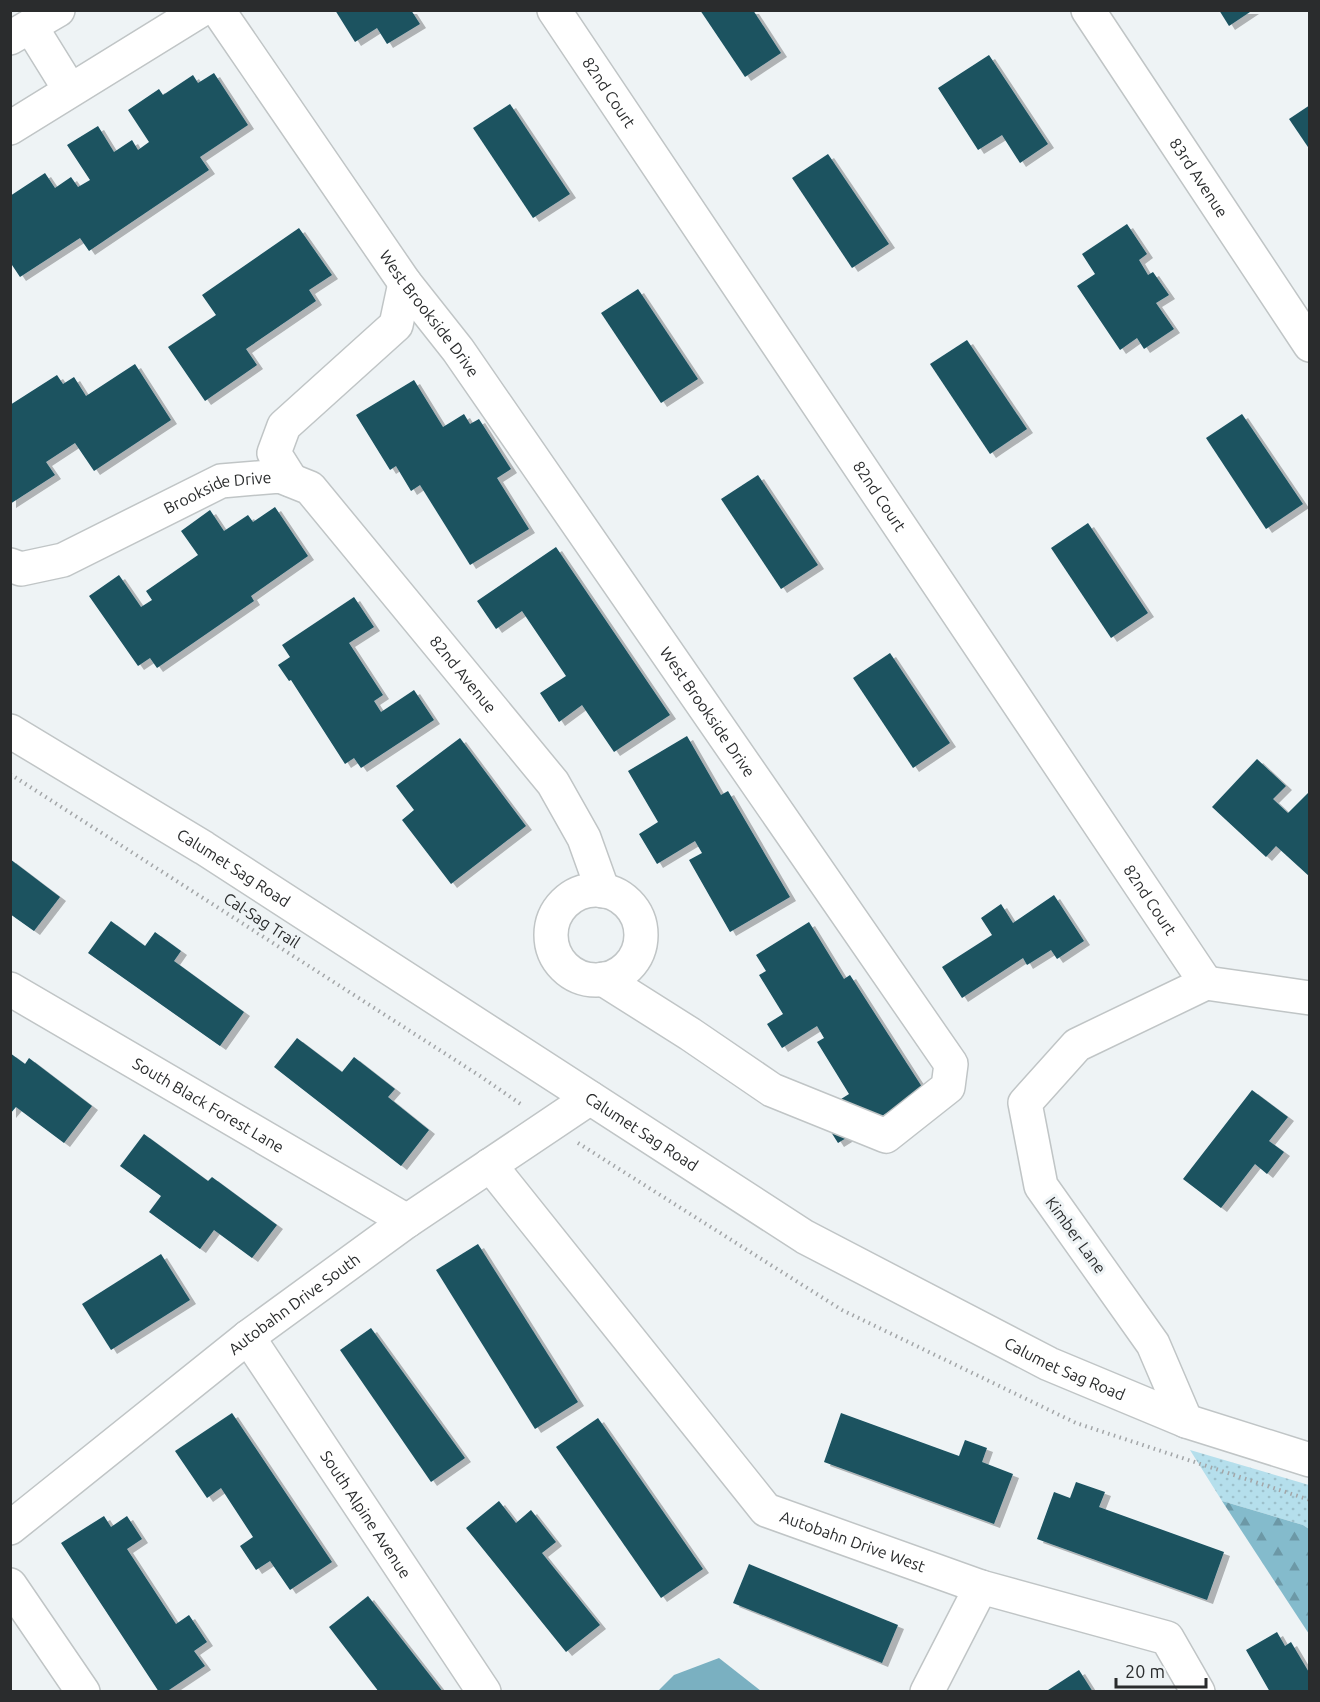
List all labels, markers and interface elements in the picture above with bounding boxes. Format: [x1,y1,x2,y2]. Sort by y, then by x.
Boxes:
street label: 82nd Court [579,54,640,131]
street label: 83rd Avenue [1166,135,1232,221]
street label: West Brookside Drive [376,247,483,380]
street label: 82nd Court [850,457,910,535]
street label: Brookside Drive [160,468,272,517]
street label: 82nd Avenue [426,632,500,716]
street label: West Brookside Drive [657,643,759,780]
street label: Calumet Sag Road [174,825,293,910]
street label: 82nd Court [1120,861,1181,939]
street label: Cal-Sag Trail [221,889,303,951]
street label: South Black Forest Lane [130,1054,287,1156]
street label: Calumet Sag Road [582,1088,701,1174]
street label: Kimber Lane [1042,1193,1110,1277]
street label: Autobahn Drive South [225,1249,363,1358]
street label: Calumet Sag Road [1002,1334,1128,1404]
street label: South Alpine Avenue [317,1447,415,1582]
street label: Autobahn Drive West [778,1507,928,1576]
scale bar [1116,1651,1206,1689]
text: 20 m [1125,1661,1165,1681]

